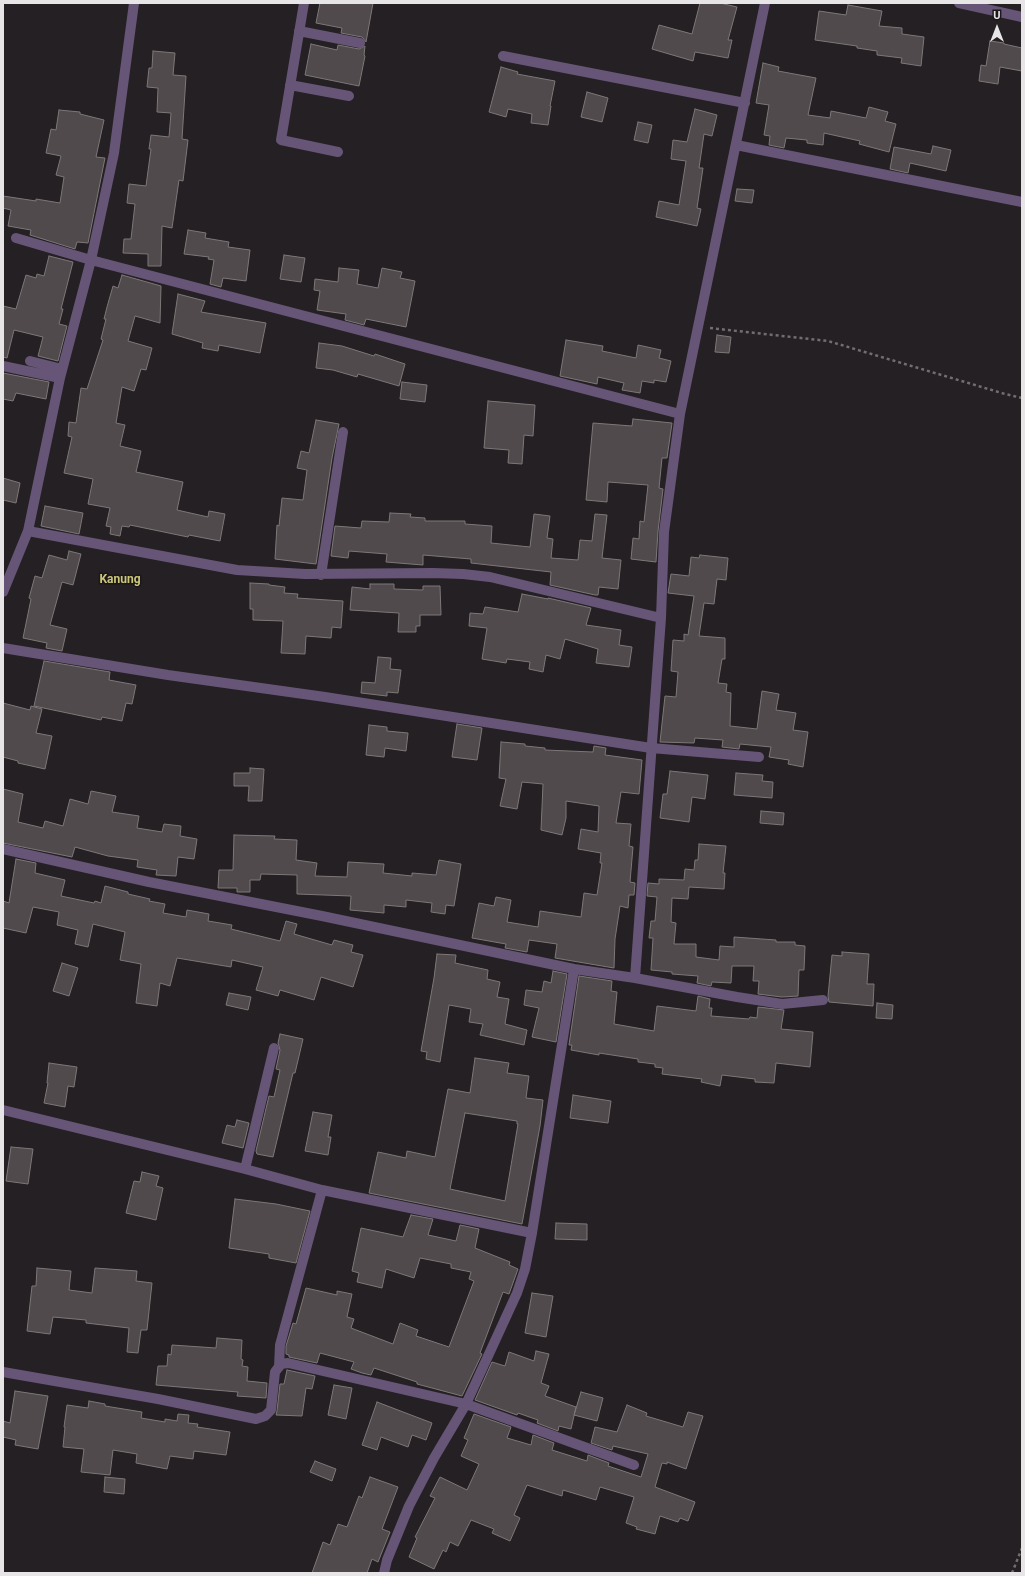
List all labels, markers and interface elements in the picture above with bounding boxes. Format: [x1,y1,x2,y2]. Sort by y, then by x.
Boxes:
north arrow [977,8,1017,48]
text: U [993,9,1001,22]
district label: Kanung [99,573,141,587]

